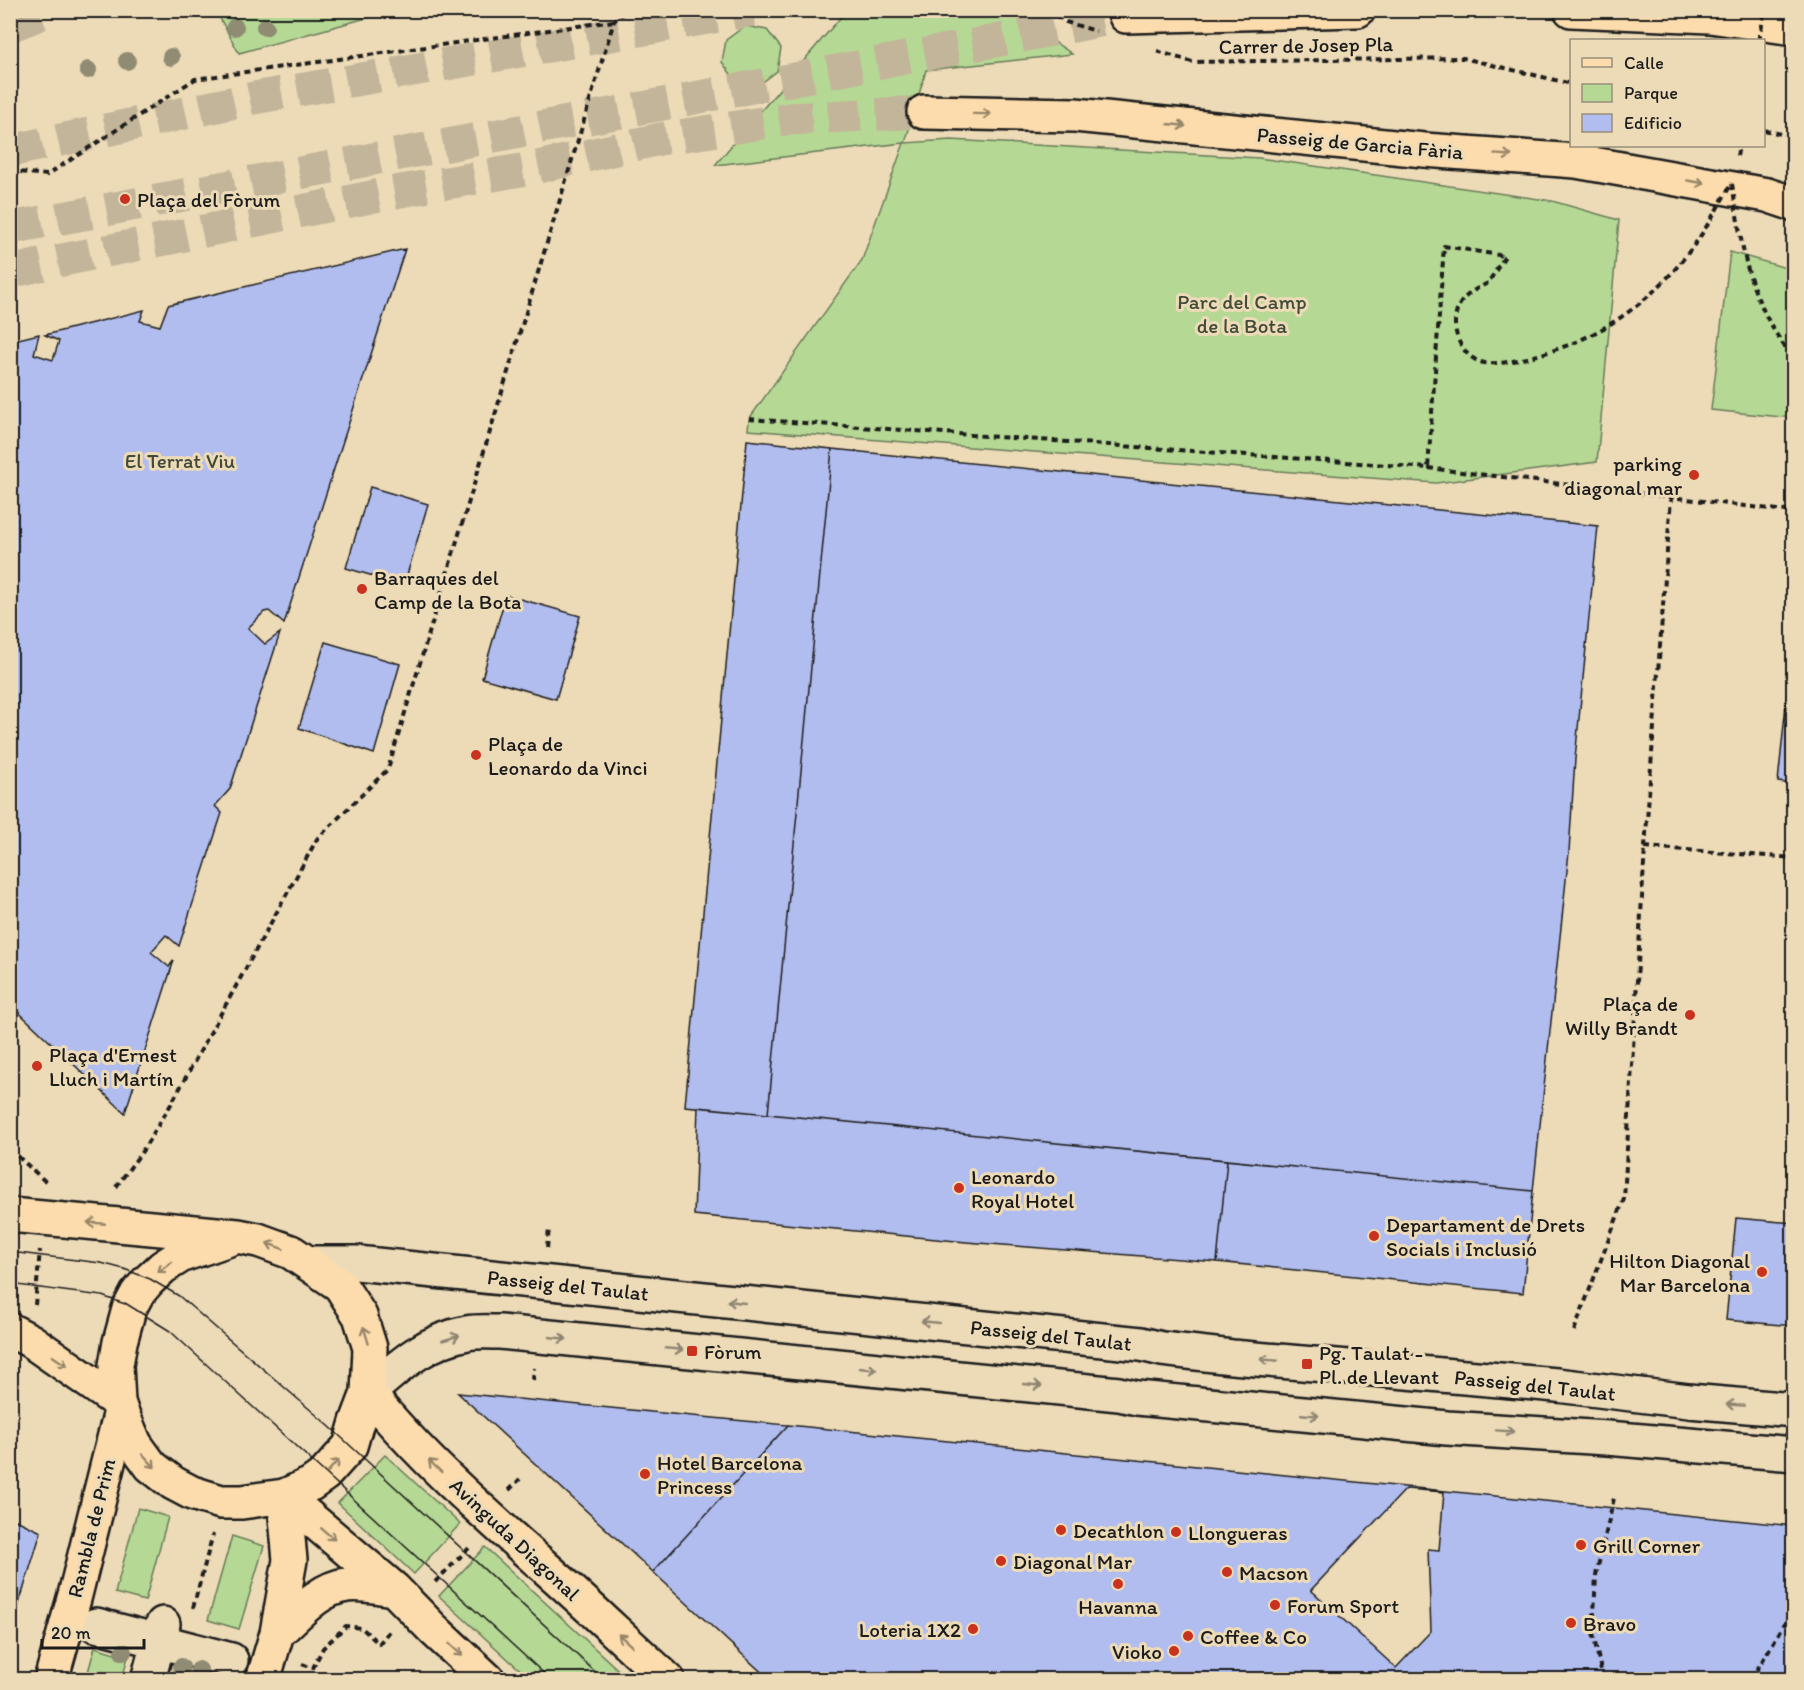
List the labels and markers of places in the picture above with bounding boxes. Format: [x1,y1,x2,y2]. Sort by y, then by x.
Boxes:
place label: Plaça del Fòrum [137,187,281,212]
marker: Plaça del Fòrum [118,192,132,206]
place label: parking diagonal mar [1564,451,1683,500]
marker: parking diagonal mar [1687,468,1701,482]
place label: Barraques del Camp de la Bota [374,565,521,614]
marker: Barraques del Camp de la Bota [355,582,369,596]
place label: Plaça de Leonardo da Vinci [488,731,648,780]
marker: Plaça de Leonardo da Vinci [469,748,483,762]
place label: Plaça de Willy Brandt [1565,991,1678,1040]
marker: Plaça de Willy Brandt [1683,1008,1697,1022]
place label: Plaça d'Ernest Lluch i Martín [49,1042,177,1091]
marker: Plaça d'Ernest Lluch i Martín [30,1059,44,1073]
place label: Leonardo Royal Hotel [971,1164,1074,1213]
marker: Leonardo Royal Hotel [952,1181,966,1195]
place label: Departament de Drets Socials i Inclusió [1386,1212,1585,1261]
marker: Departament de Drets Socials i Inclusió [1367,1229,1381,1243]
place label: Hilton Diagonal Mar Barcelona [1609,1248,1750,1297]
marker: Hilton Diagonal Mar Barcelona [1755,1265,1769,1279]
place label: Fòrum [704,1339,762,1364]
place label: Pg. Taulat - Pl. de Llevant [1319,1340,1439,1389]
marker: Fòrum [685,1344,699,1358]
marker: Pg. Taulat - Pl. de Llevant [1300,1357,1314,1371]
place label: Hotel Barcelona Princess [657,1450,803,1499]
marker: Hotel Barcelona Princess [638,1467,652,1481]
place label: Decathlon [1073,1518,1164,1543]
place label: Llongueras [1188,1520,1287,1545]
marker: Decathlon [1054,1523,1068,1537]
marker: Llongueras [1169,1525,1183,1539]
place label: Grill Corner [1593,1533,1701,1558]
marker: Grill Corner [1574,1538,1588,1552]
place label: Diagonal Mar [1013,1549,1133,1574]
marker: Diagonal Mar [994,1554,1008,1568]
place label: Macson [1239,1560,1308,1585]
marker: Macson [1220,1565,1234,1579]
marker: Havanna [1111,1577,1125,1591]
place label: Forum Sport [1287,1593,1399,1618]
place label: Havanna [1078,1594,1158,1619]
marker: Forum Sport [1268,1598,1282,1612]
place label: Bravo [1583,1611,1636,1636]
marker: Bravo [1564,1616,1578,1630]
place label: Loteria 1X2 [859,1617,961,1642]
marker: Loteria 1X2 [966,1622,980,1636]
place label: Coffee & Co [1200,1624,1307,1649]
marker: Coffee & Co [1181,1629,1195,1643]
place label: Vioko [1112,1639,1162,1664]
marker: Vioko [1167,1644,1181,1658]

